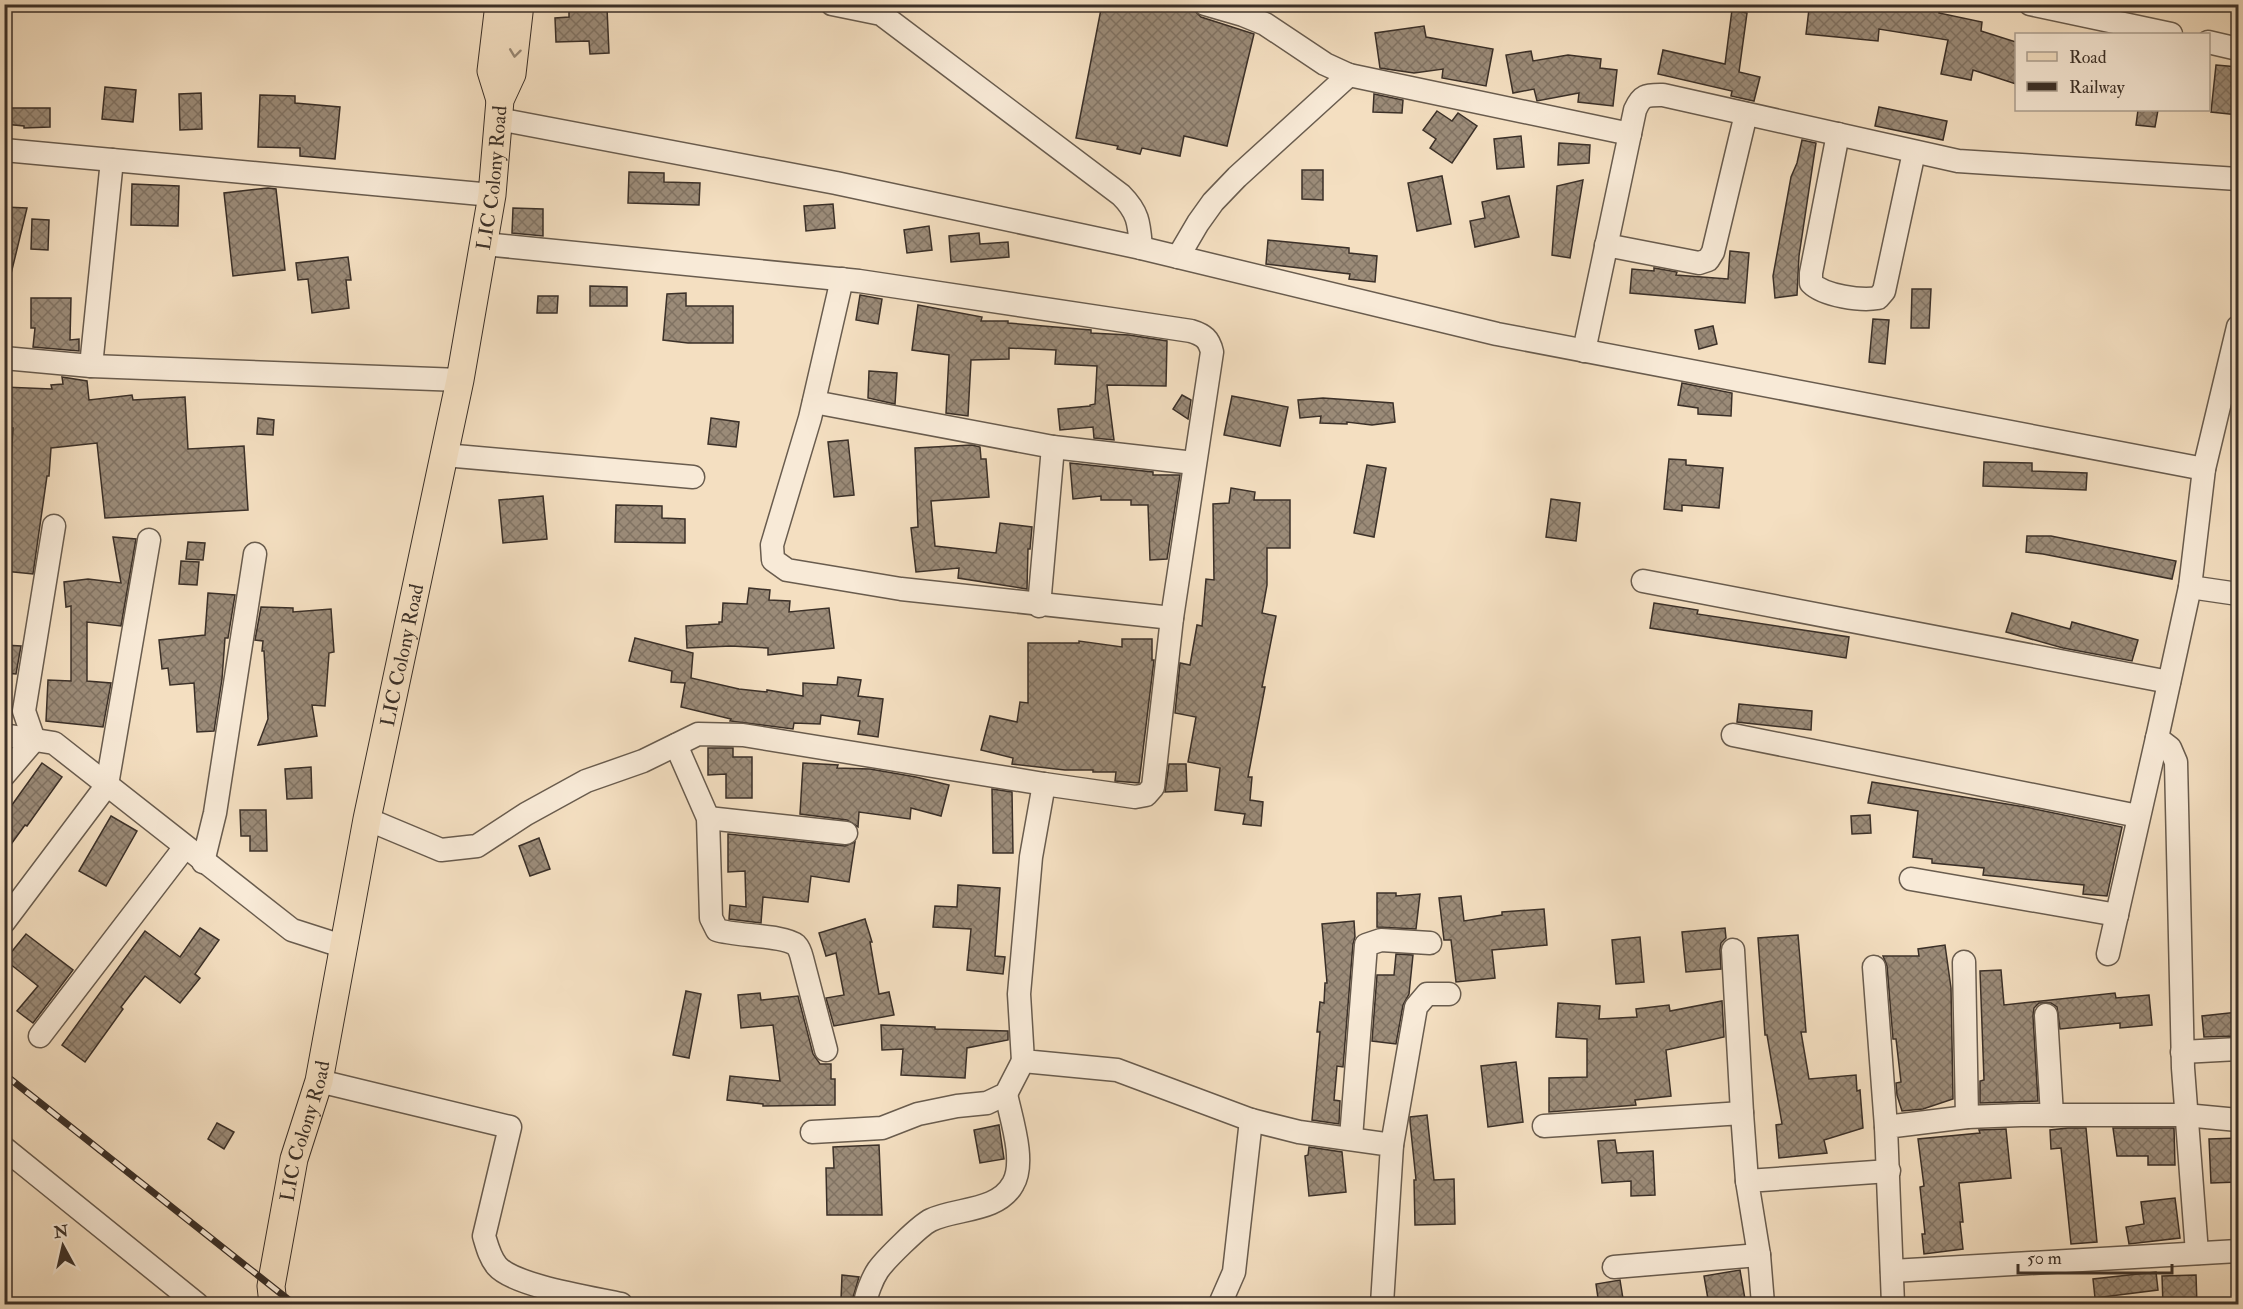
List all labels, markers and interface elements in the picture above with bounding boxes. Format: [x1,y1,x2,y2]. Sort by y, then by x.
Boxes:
legend [2015,33,2210,111]
text: Road [2069,46,2107,69]
one-way arrow [509,49,521,58]
text: Railway [2069,76,2126,99]
street label: LIC Colony Road [471,105,512,252]
street label: LIC Colony Road [375,581,430,729]
street label: LIC Colony Road [275,1059,336,1203]
north arrow [33,1216,93,1276]
text: N [52,1221,70,1243]
scale bar [2018,1237,2172,1275]
text: 50 m [2027,1247,2062,1270]

